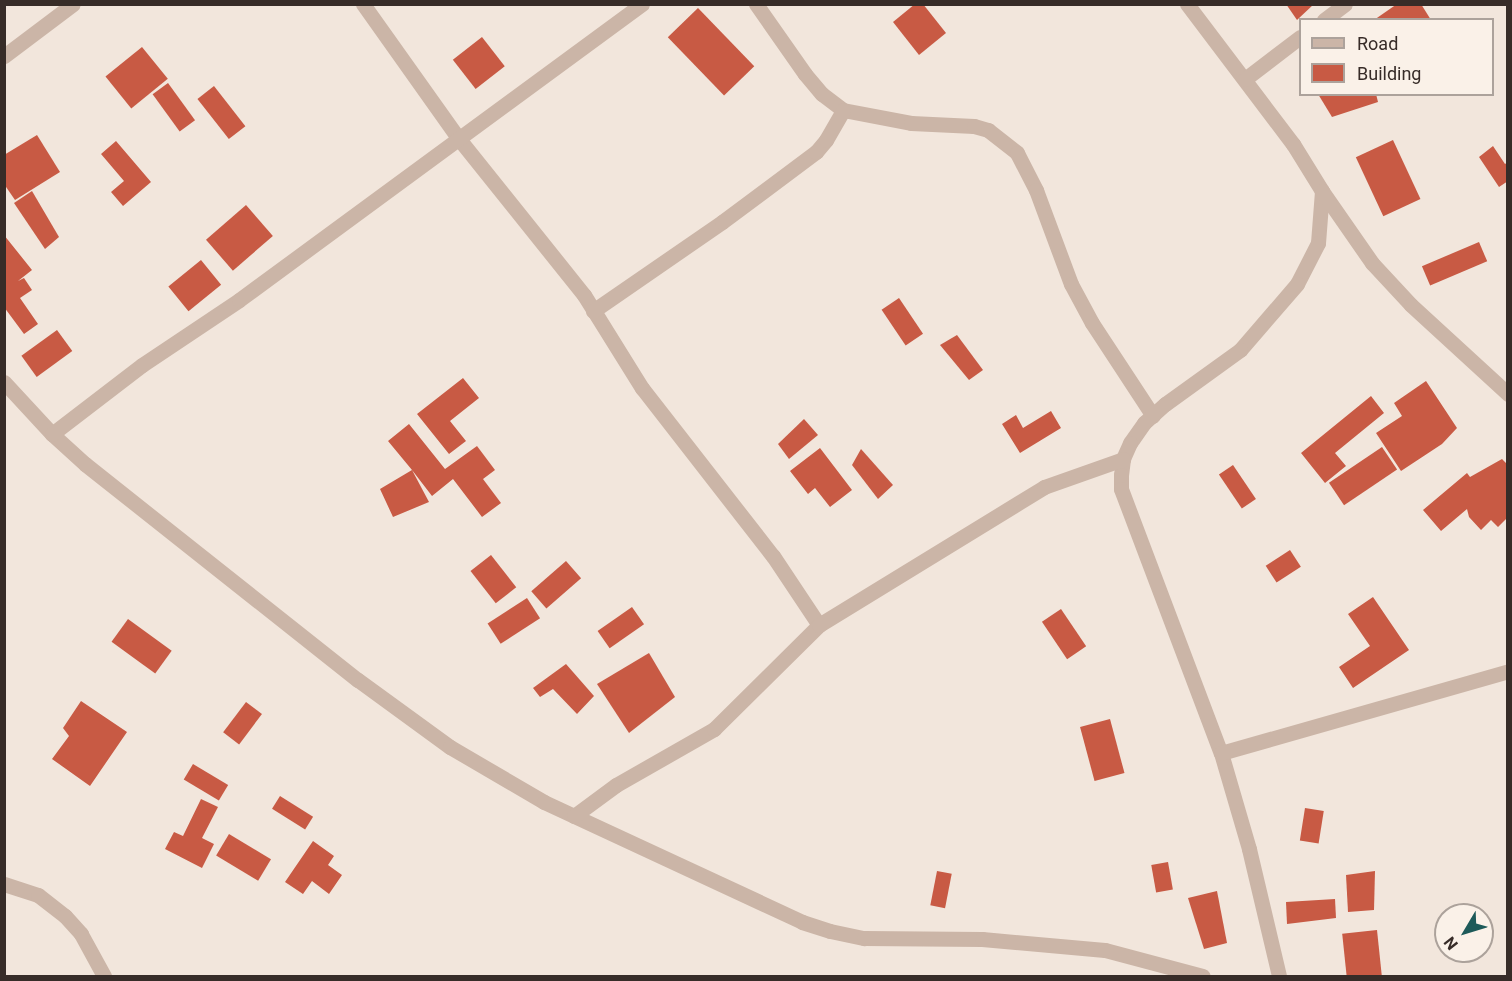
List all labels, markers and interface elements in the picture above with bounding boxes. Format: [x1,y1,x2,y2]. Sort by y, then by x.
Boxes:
legend [1299,18,1494,96]
text: Road [1357,33,1398,54]
text: Building [1357,63,1421,84]
north arrow [1434,903,1494,963]
text: N [1440,933,1462,953]

